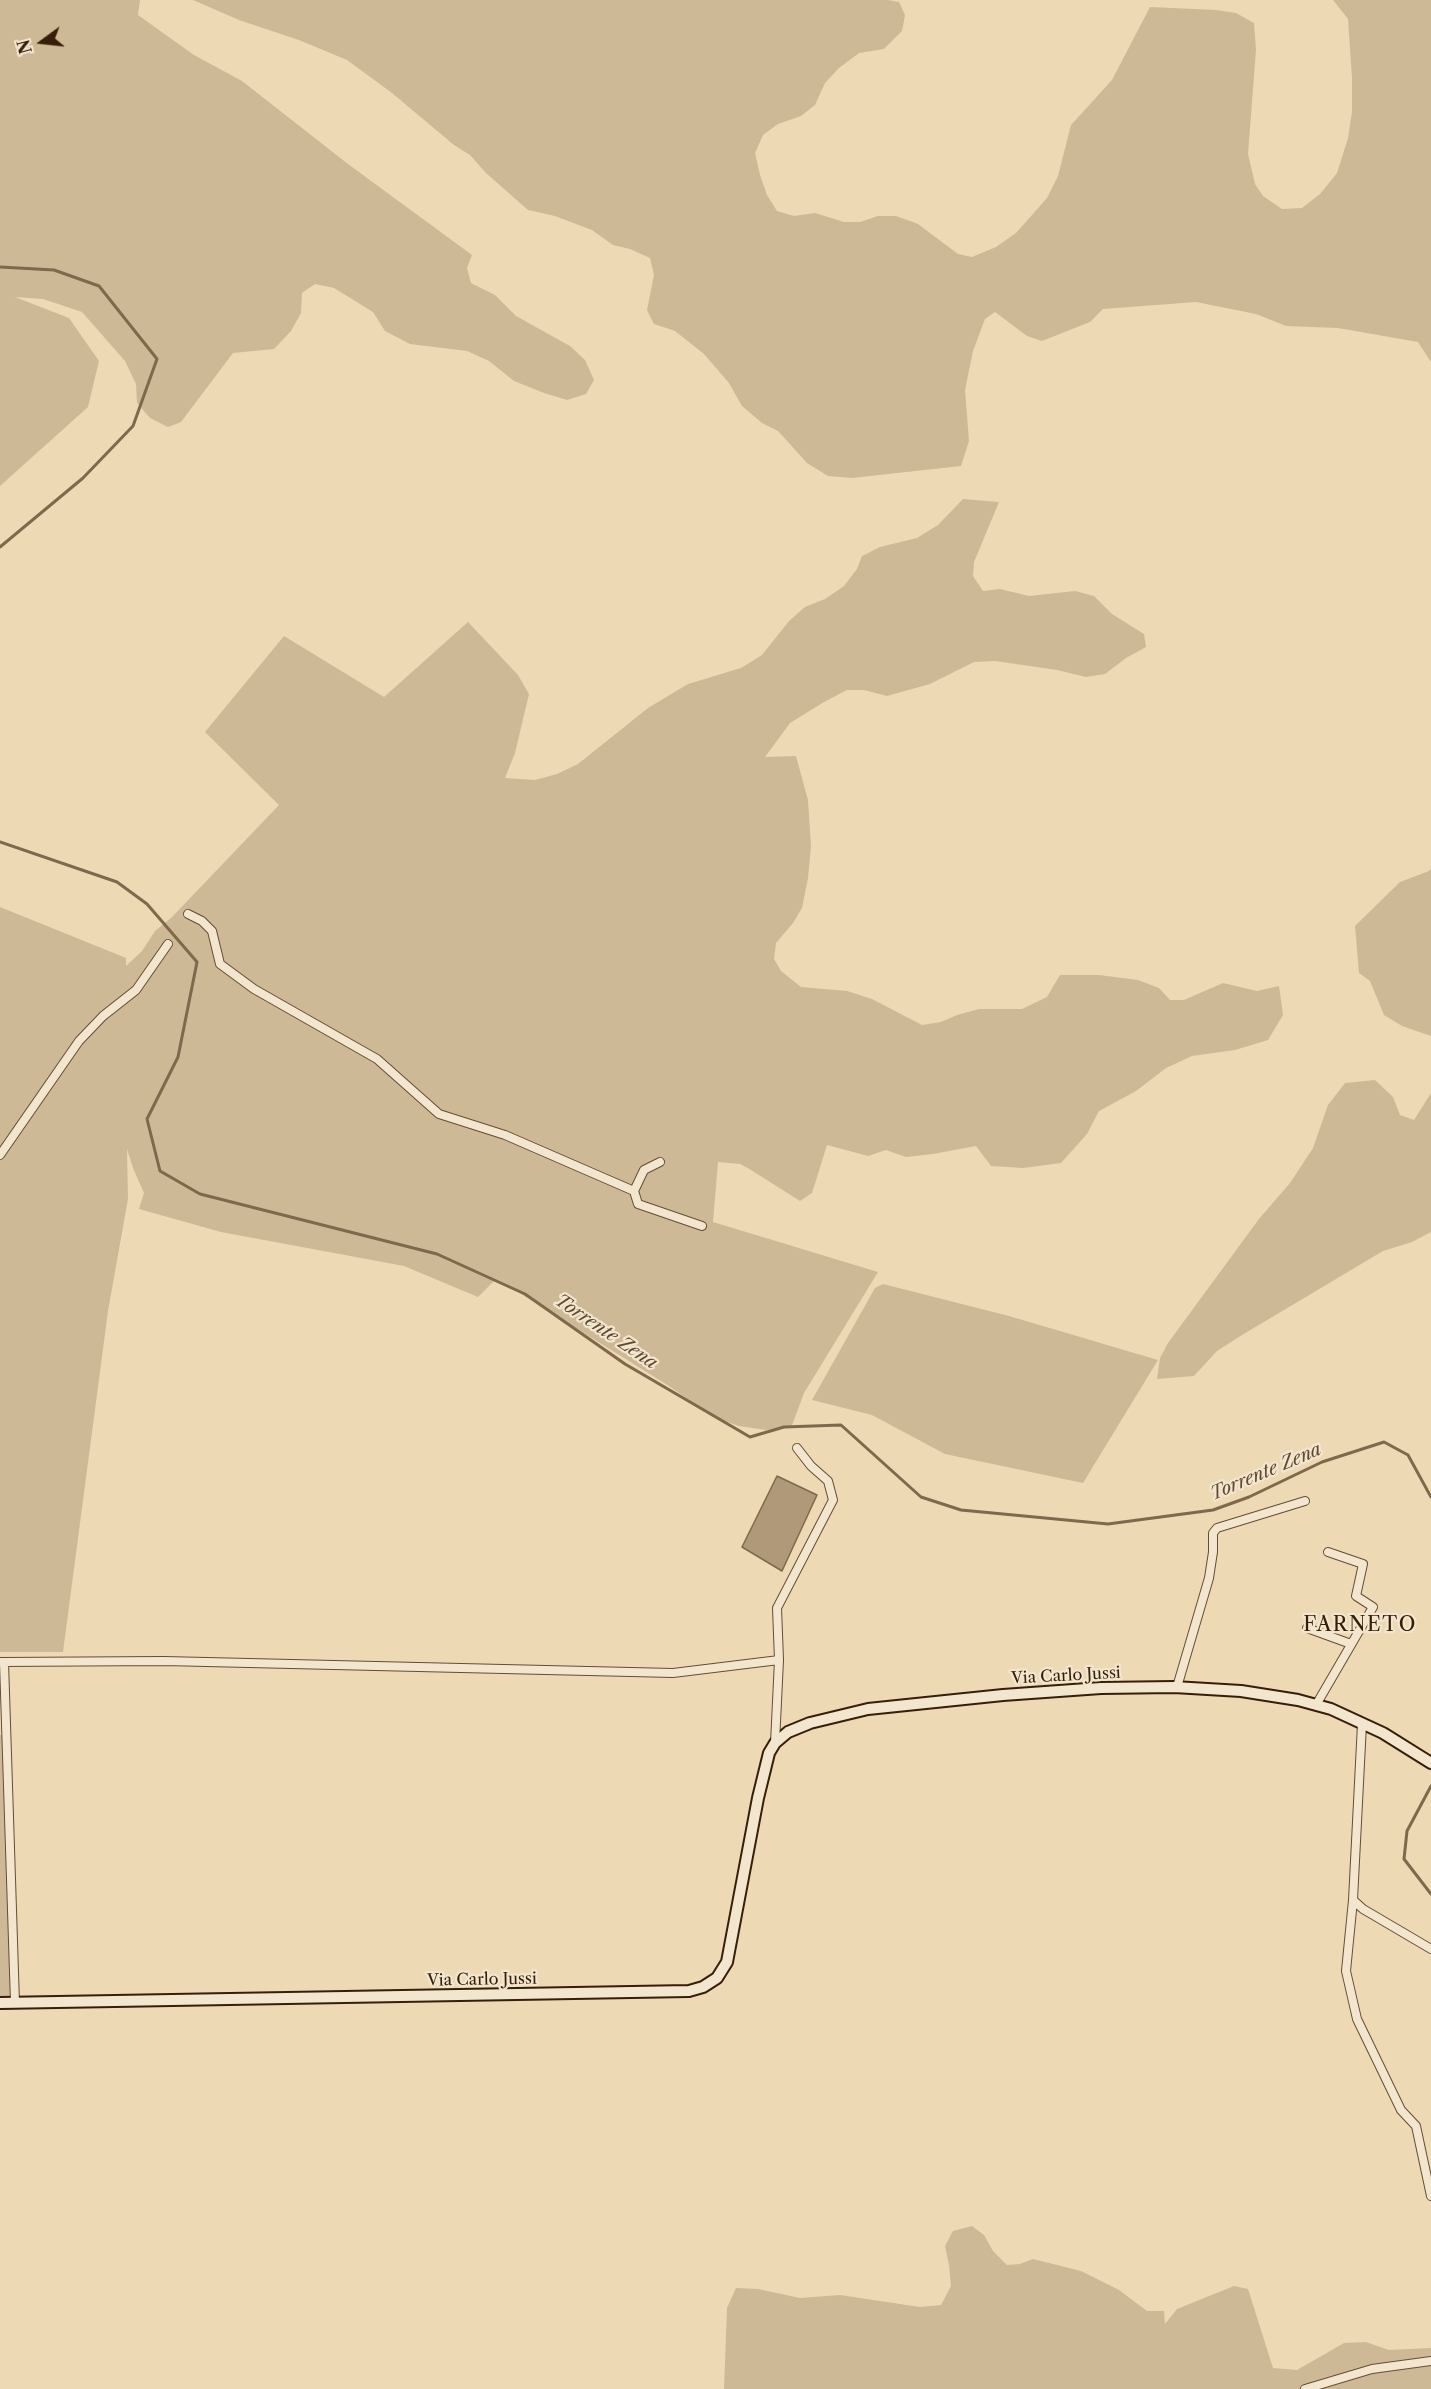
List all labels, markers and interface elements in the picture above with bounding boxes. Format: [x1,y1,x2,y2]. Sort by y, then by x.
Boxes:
north arrow [12,12,72,72]
text: N [13,37,36,56]
water label: Torrente Zena [551,1290,661,1374]
water label: Torrente Zena [1207,1439,1325,1505]
district label: FARNETO [1303,1613,1417,1637]
street label: Via Carlo Jussi [1011,1664,1121,1688]
street label: Via Carlo Jussi [427,1969,537,1991]

